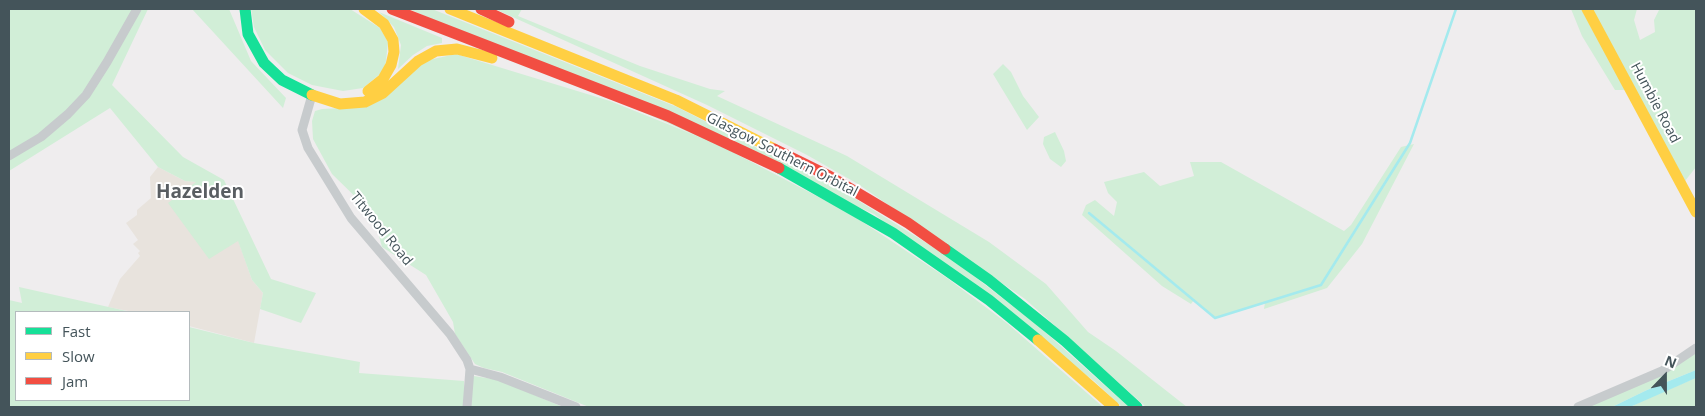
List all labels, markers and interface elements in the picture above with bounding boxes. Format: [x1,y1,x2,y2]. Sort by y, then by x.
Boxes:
street label: Humbie Road [1627,60,1683,146]
street label: Glasgow Southern Orbital [703,109,861,201]
district label: Hazelden [156,182,244,204]
street label: Titwood Road [346,189,416,269]
legend [15,311,190,401]
text: Fast [62,321,91,341]
text: Slow [62,346,95,366]
north arrow [1640,351,1690,401]
text: N [1662,351,1680,373]
text: Jam [62,371,88,391]

